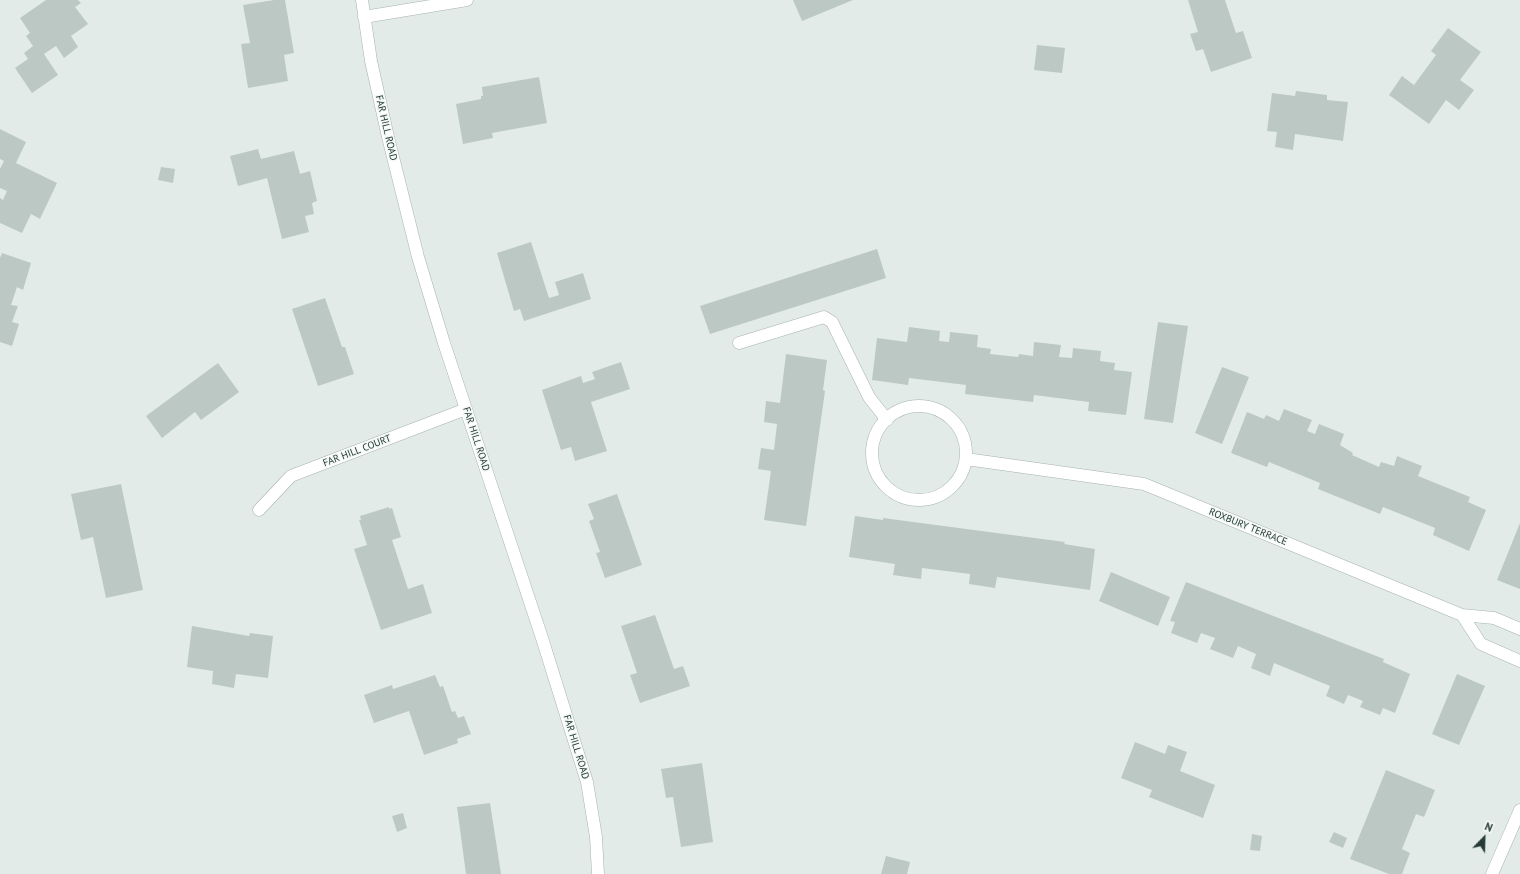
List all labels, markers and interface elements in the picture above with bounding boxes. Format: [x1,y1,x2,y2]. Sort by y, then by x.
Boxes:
street label: FAR HILL ROAD [373,94,399,162]
street label: FAR HILL ROAD [460,405,492,473]
street label: FAR HILL COURT [321,433,393,469]
street label: ROXBURY TERRACE [1207,506,1289,548]
street label: FAR HILL ROAD [561,713,591,781]
north arrow [1464,818,1504,858]
text: N [1483,819,1495,835]

